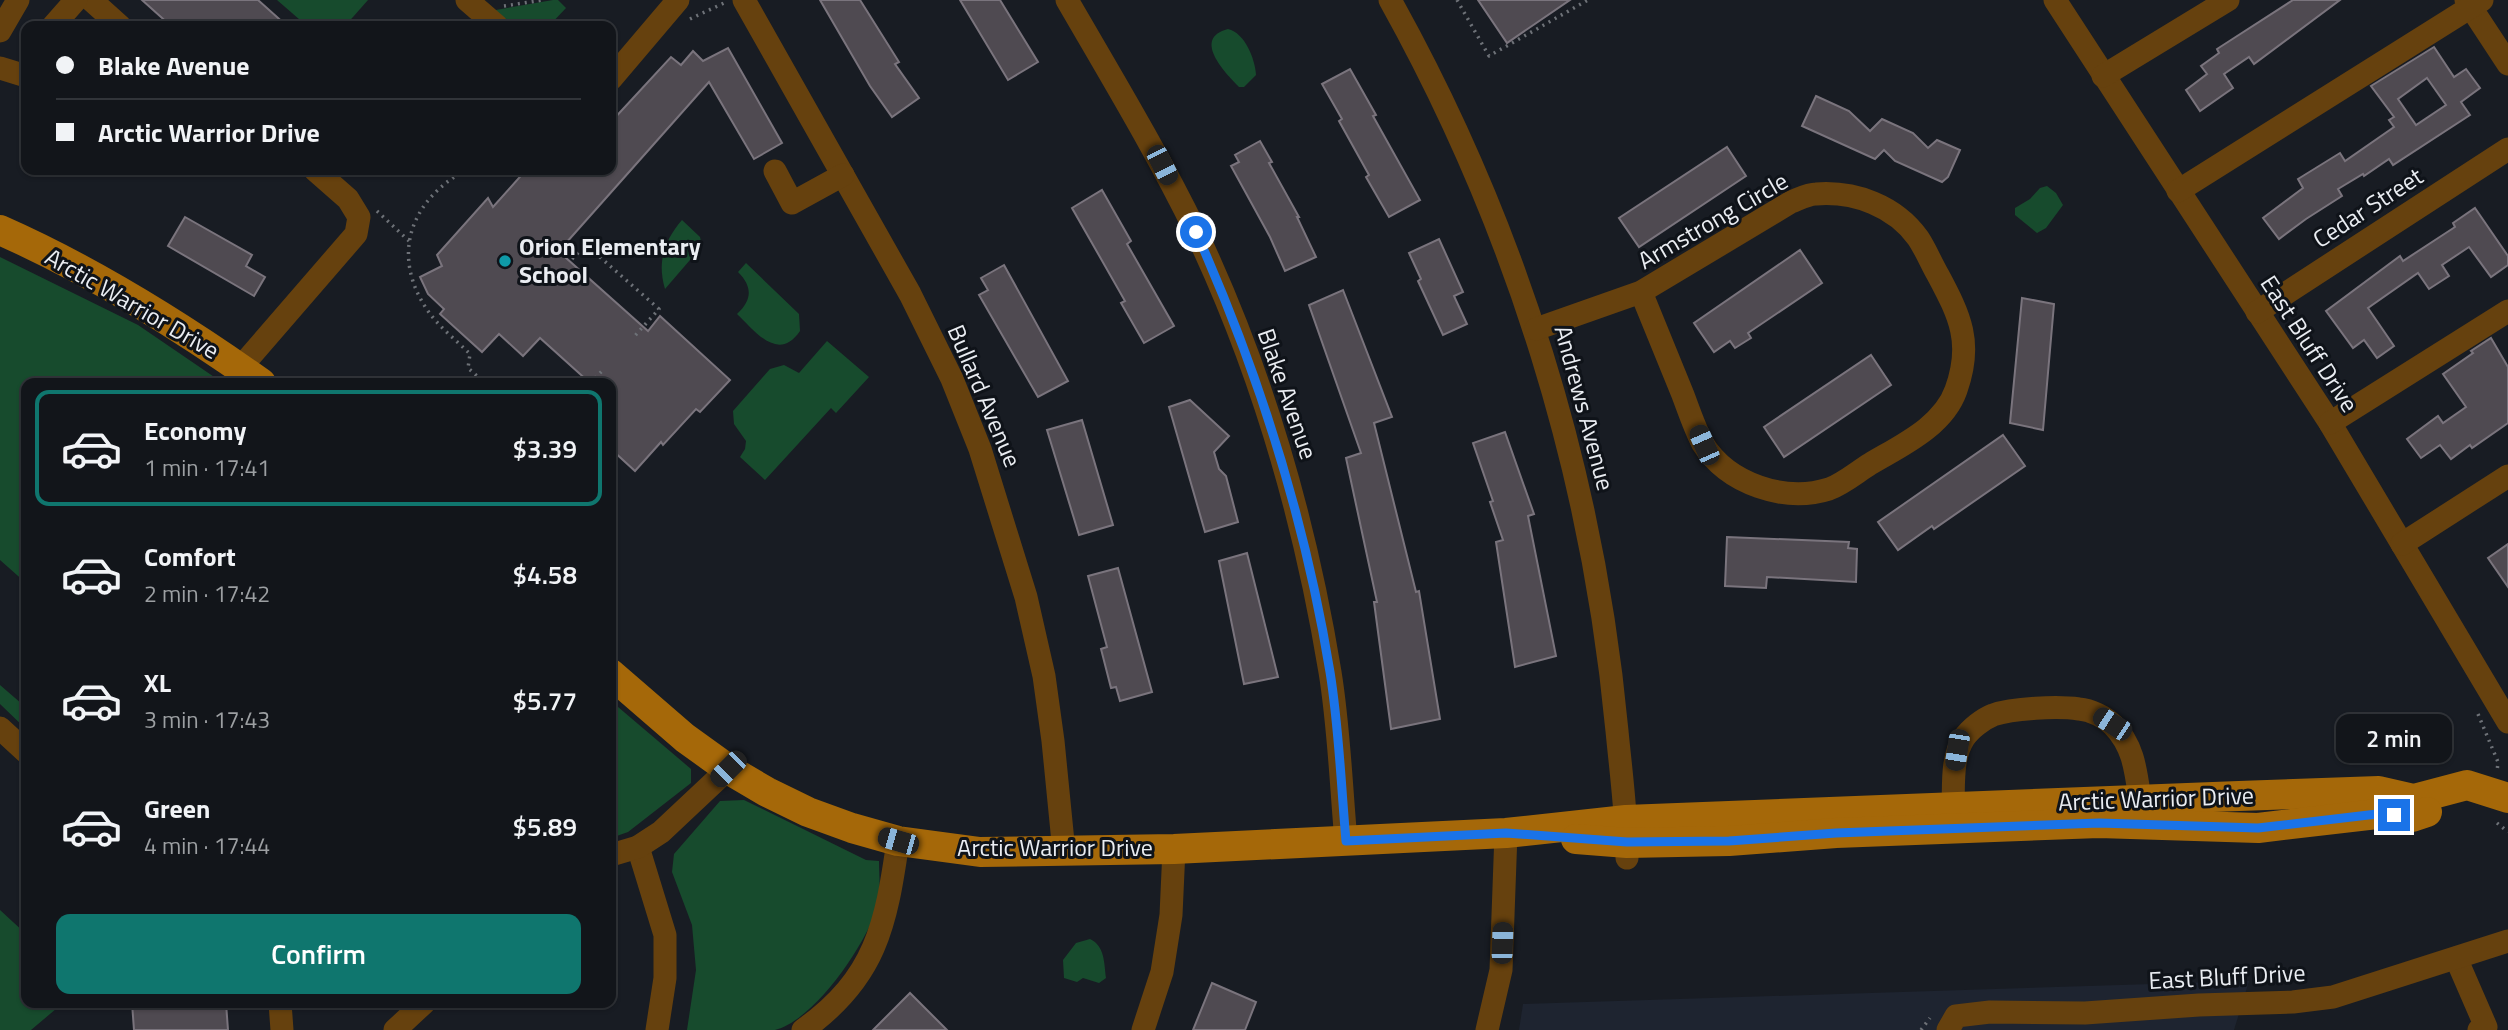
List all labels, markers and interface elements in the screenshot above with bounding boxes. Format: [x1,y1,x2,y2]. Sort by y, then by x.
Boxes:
text: Blake Avenue [98,46,250,85]
text: Arctic Warrior Drive [98,113,320,152]
car [1144,142,1181,188]
street label: Cedar Street [2305,158,2430,256]
street label: Armstrong Circle [1631,163,1794,278]
route start [1180,216,1212,248]
place label: Orion Elementary School [519,228,701,292]
street label: Arctic Warrior Drive [39,239,226,368]
marker: Orion Elementary School [497,253,513,269]
street label: East Bluff Drive [2252,268,2368,419]
street label: Bullard Avenue [939,319,1031,472]
street label: Andrews Avenue [1546,321,1624,494]
street label: Blake Avenue [1249,324,1327,464]
text: Economy [144,411,246,450]
icon: car [60,417,123,480]
car [1686,422,1723,468]
text: $3.39 [513,429,577,468]
text: 1 min · 17:41 [144,450,270,485]
text: Comfort [144,537,236,576]
icon: car [60,543,123,606]
text: $4.58 [513,555,577,594]
text: 2 min · 17:42 [144,576,270,611]
text: XL [144,663,171,702]
icon: car [60,669,123,732]
text: $5.77 [513,681,577,720]
text: 3 min · 17:43 [144,702,270,737]
car [2089,704,2136,744]
callout: 2 min [2336,714,2452,762]
text: 2 min [2366,721,2422,756]
car [1944,728,1971,772]
car [706,747,751,791]
street label: Arctic Warrior Drive [2057,777,2254,819]
text: Green [144,789,210,828]
icon: car [60,795,123,858]
route end [2378,799,2410,831]
text: $5.89 [513,807,577,846]
car [875,825,922,857]
text: 4 min · 17:44 [144,828,270,863]
street label: Arctic Warrior Drive [957,829,1153,865]
button: Confirm [56,914,581,994]
car [1491,922,1514,964]
street label: East Bluff Drive [2148,954,2306,998]

